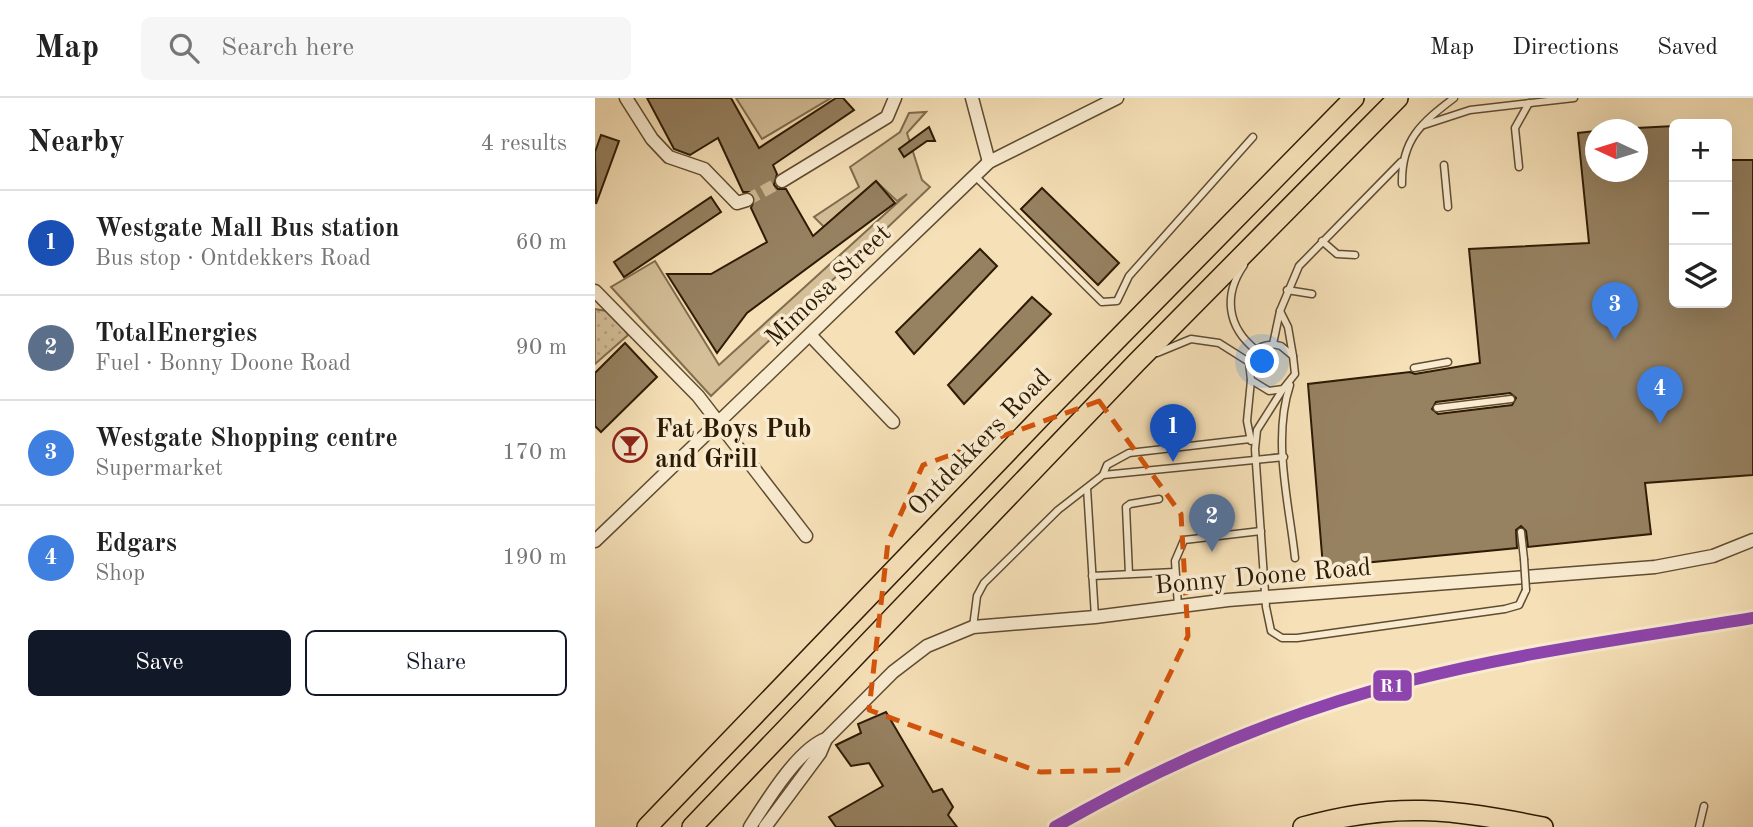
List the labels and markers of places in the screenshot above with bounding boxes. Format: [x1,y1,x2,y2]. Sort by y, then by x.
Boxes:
pin: 3 [1592,282,1638,340]
pin: 4 [1637,366,1683,424]
pin: 1 [1150,404,1196,462]
place label: Fat Boys Pub and Grill [655,417,811,473]
bar icon: Fat Boys Pub and Grill [611,426,649,464]
pin: 2 [1189,494,1235,552]

